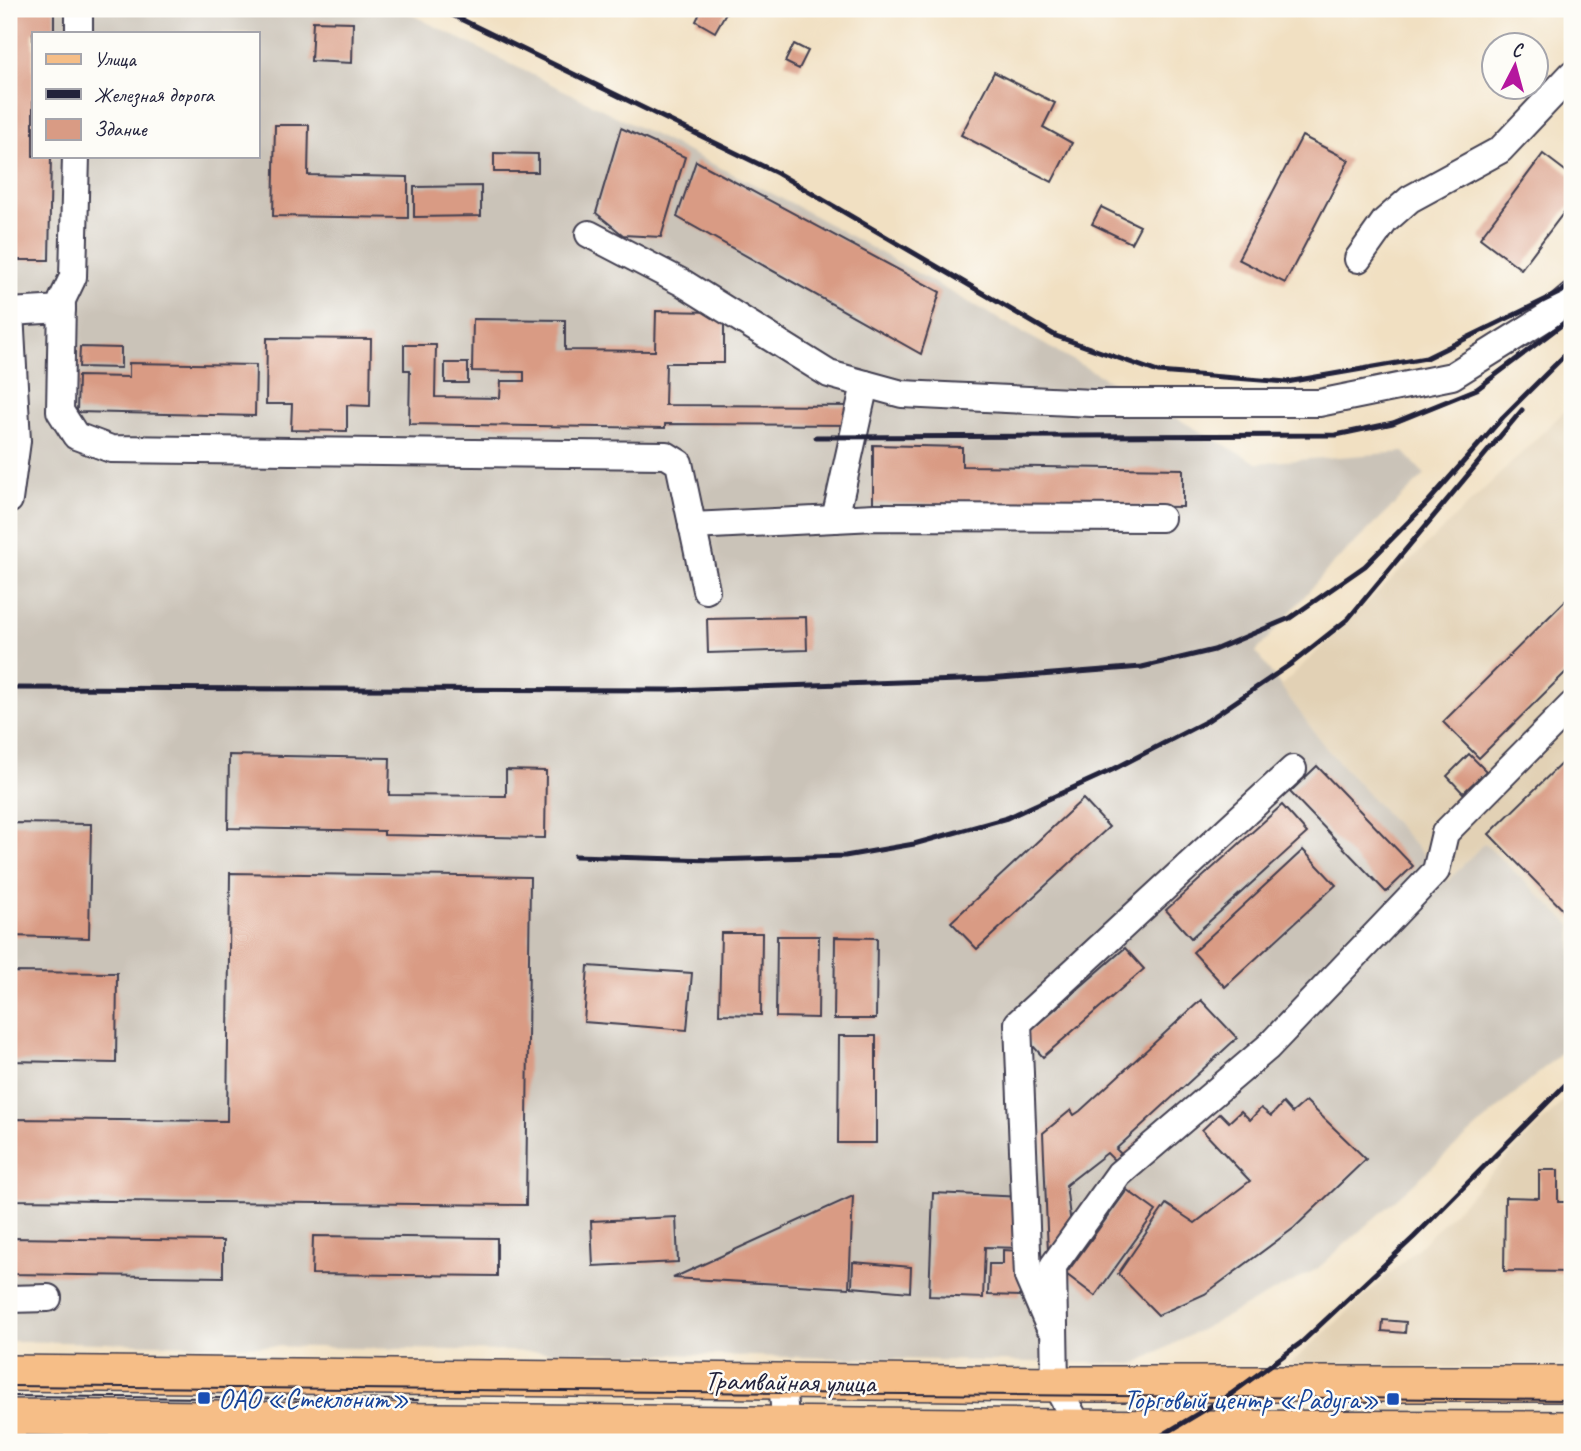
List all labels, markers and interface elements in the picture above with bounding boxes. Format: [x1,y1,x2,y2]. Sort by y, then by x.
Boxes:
legend [32,32,259,158]
north arrow [1480,32,1550,102]
text: С [1511,38,1525,63]
text: Улица [94,46,137,72]
text: Железная дорога [94,82,215,108]
text: Здание [94,116,148,142]
street label: Трамвайная улица [704,1363,878,1401]
place label: ОАО «Стеклонит» [218,1381,409,1416]
place label: Торговый центр «Радуга» [1124,1382,1379,1417]
marker: ОАО «Стеклонит» [196,1390,212,1406]
marker: Торговый центр «Радуга» [1385,1391,1401,1407]

